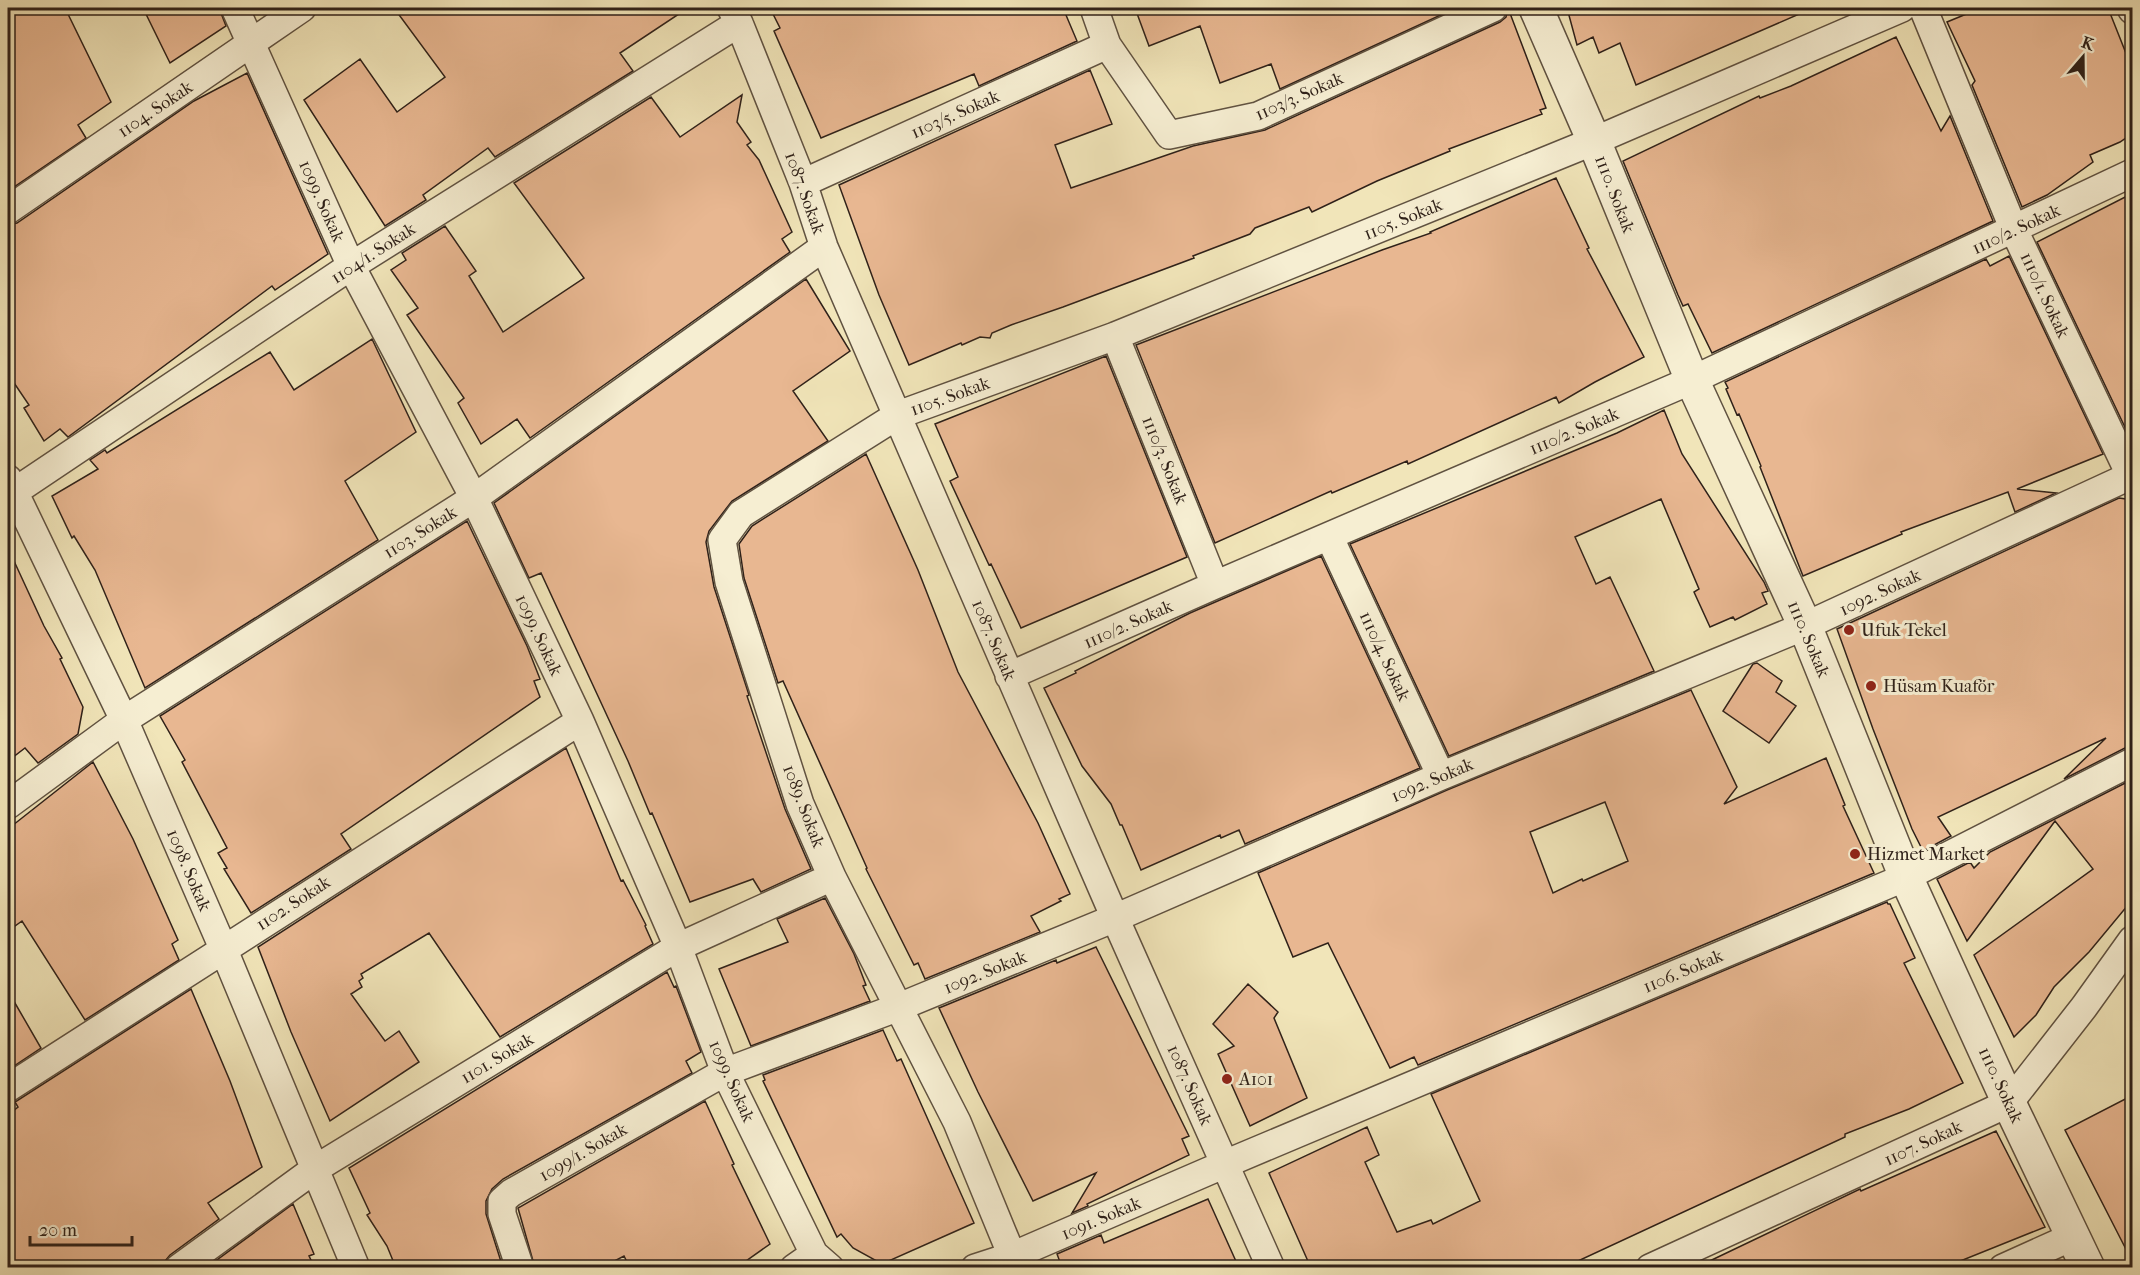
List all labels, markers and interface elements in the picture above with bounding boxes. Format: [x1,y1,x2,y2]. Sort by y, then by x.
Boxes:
north arrow [2053,27,2113,87]
text: K [2079,32,2098,55]
street label: 1103/3. Sokak [1252,67,1347,125]
street label: 1104. Sokak [114,76,197,142]
street label: 1103/5. Sokak [908,85,1003,143]
street label: 1087. Sokak [780,149,829,238]
street label: 1110. Sokak [1590,152,1639,237]
street label: 1099. Sokak [294,157,349,246]
street label: 1105. Sokak [1361,194,1446,245]
street label: 1110/2. Sokak [1969,200,2064,259]
street label: 1104/1. Sokak [327,218,420,288]
street label: 1110/1. Sokak [2016,249,2074,342]
street label: 1105. Sokak [908,372,993,421]
street label: 1110/2. Sokak [1526,403,1623,460]
street label: 1110/3. Sokak [1137,413,1192,508]
street label: 1103. Sokak [380,501,461,563]
street label: 1092. Sokak [1836,564,1925,620]
street label: 1099. Sokak [511,591,567,680]
street label: 1110/2. Sokak [1080,595,1177,653]
street label: 1087. Sokak [967,596,1020,685]
street label: 1110. Sokak [1783,598,1834,681]
street label: 1110/4. Sokak [1355,608,1415,705]
place label: Ufuk Tekel [1861,620,1947,641]
marker: Ufuk Tekel [1842,623,1856,637]
place label: Hüsam Kuaför [1883,676,1995,697]
marker: Hüsam Kuaför [1864,679,1878,693]
street label: 1092. Sokak [1388,753,1477,807]
street label: 1089. Sokak [778,762,829,851]
street label: 1098. Sokak [162,826,216,915]
place label: Hizmet Market [1867,844,1986,865]
marker: Hizmet Market [1848,847,1862,861]
street label: 1102. Sokak [252,871,335,935]
street label: 1106. Sokak [1640,945,1727,998]
street label: 1092. Sokak [941,946,1030,999]
street label: 1101. Sokak [457,1028,538,1088]
street label: 1099. Sokak [704,1037,759,1126]
street label: 1087. Sokak [1162,1042,1217,1129]
street label: 1110. Sokak [1974,1044,2028,1127]
place label: A101 [1238,1069,1273,1090]
marker: A101 [1220,1072,1234,1086]
street label: 1107. Sokak [1881,1116,1966,1171]
street label: 1099/1. Sokak [535,1118,632,1186]
street label: 1091. Sokak [1058,1192,1145,1245]
scale bar [30,1209,132,1247]
text: 20 m [39,1220,77,1241]

